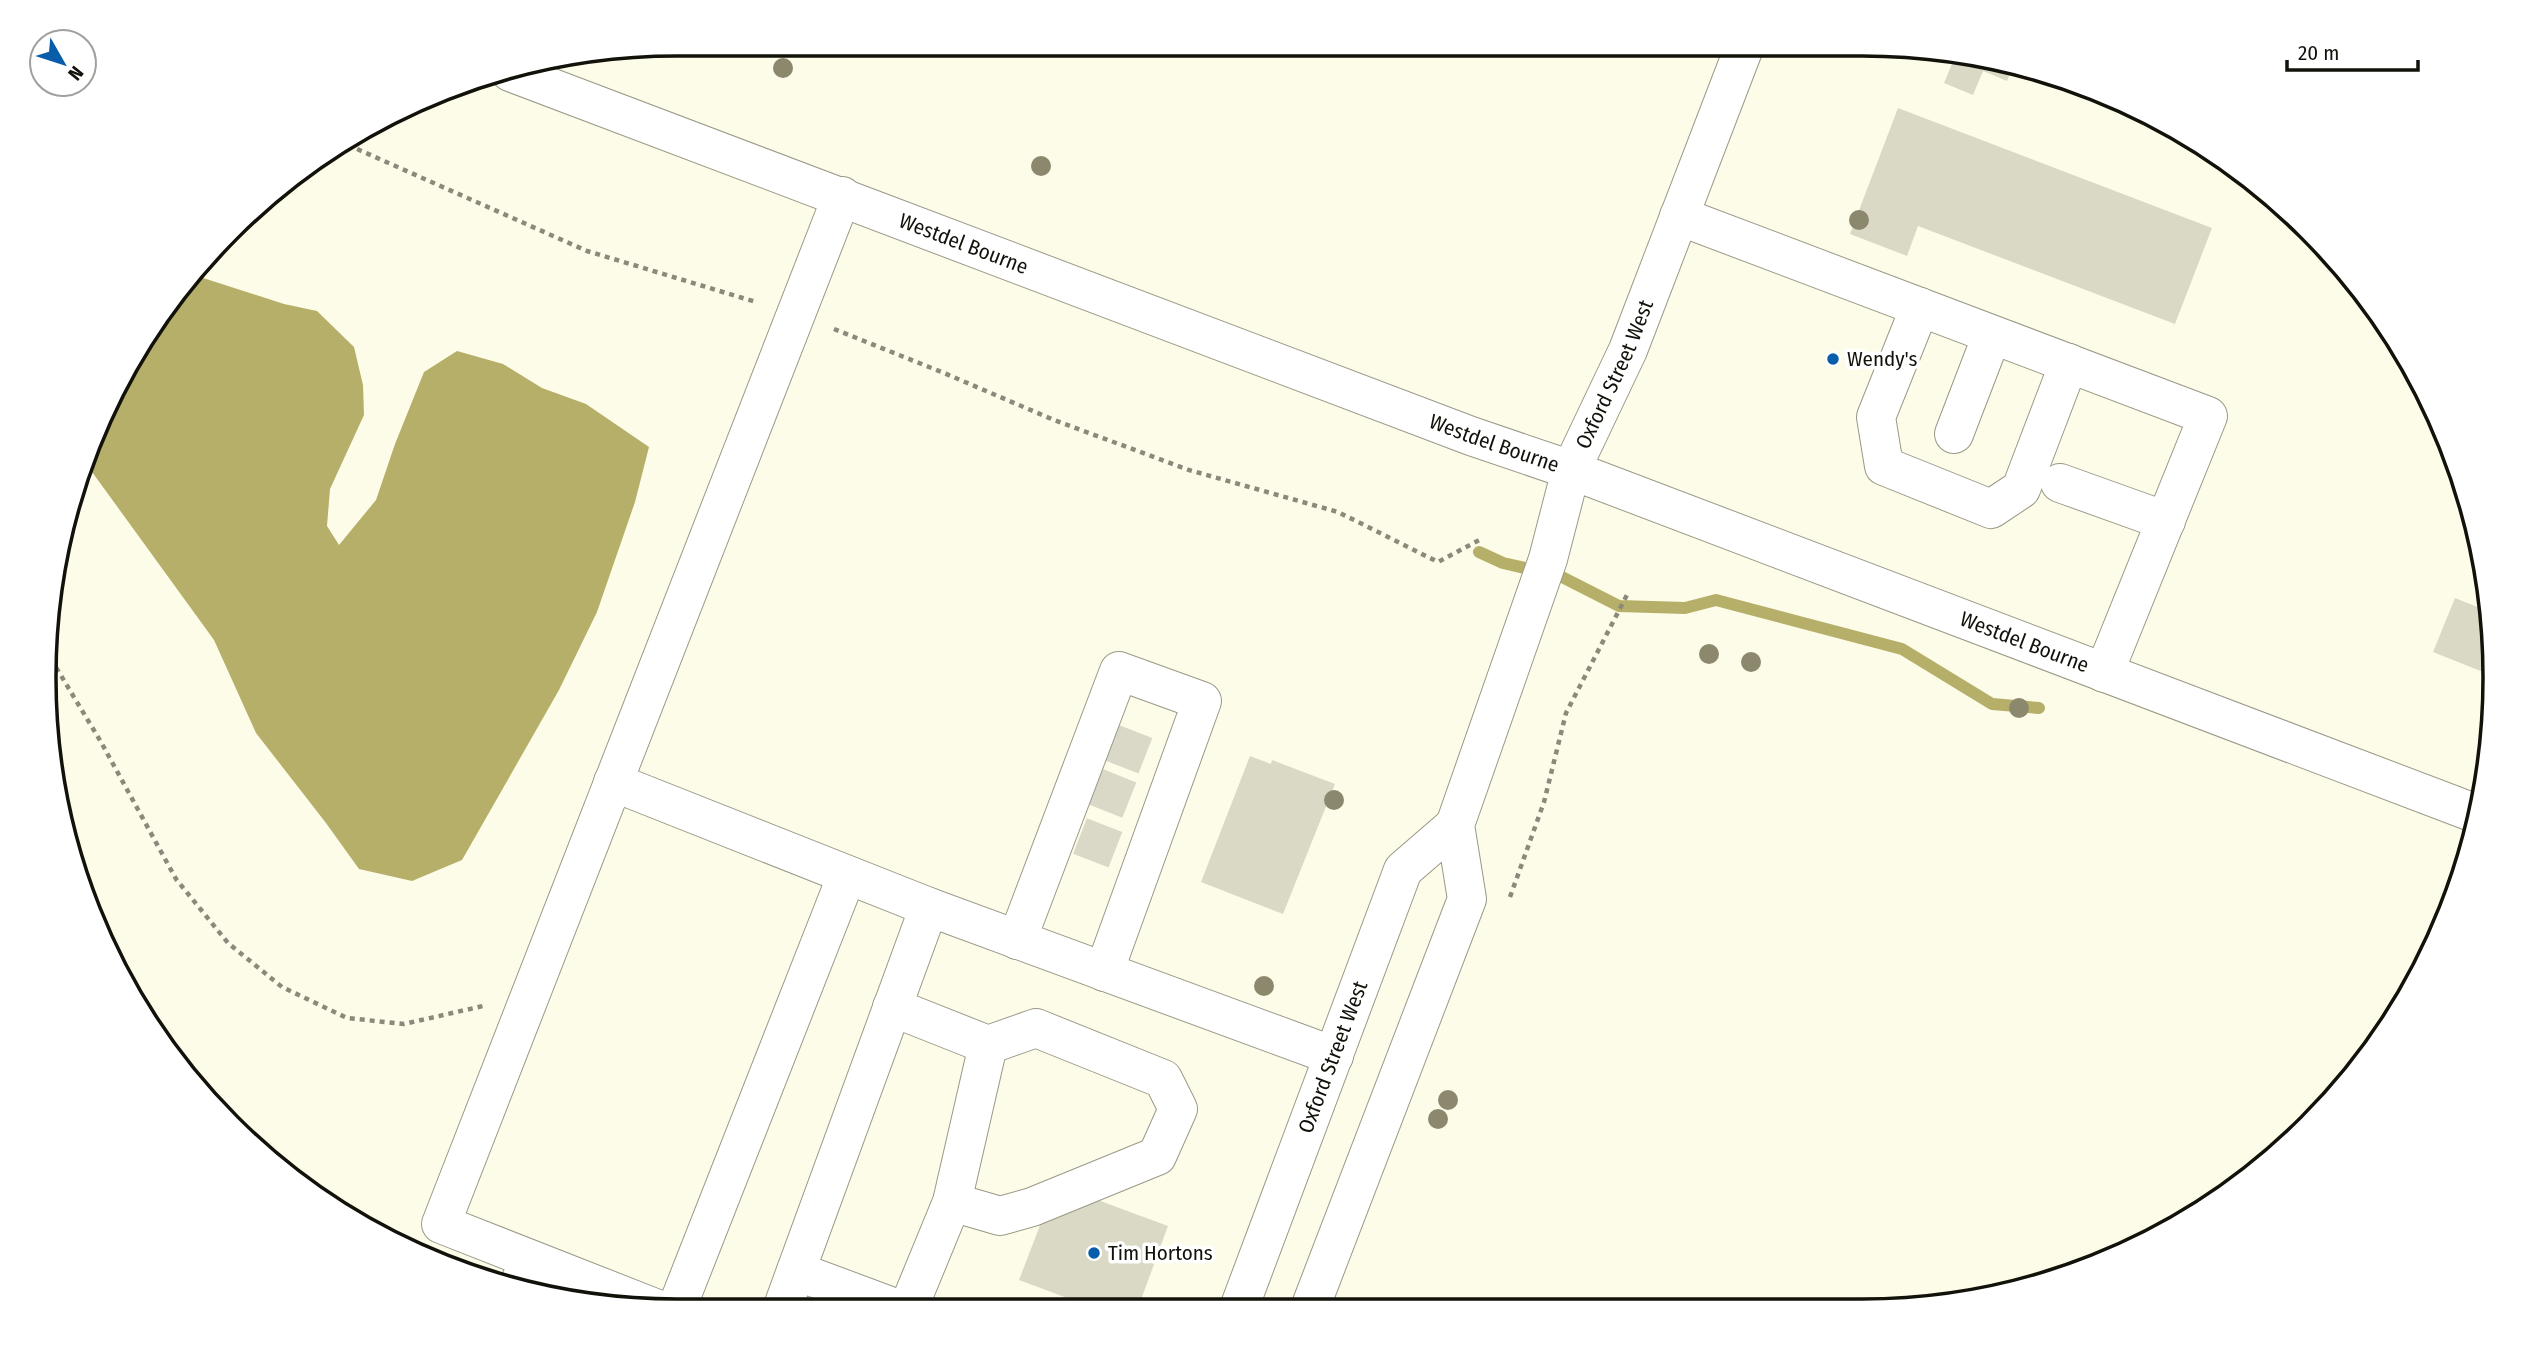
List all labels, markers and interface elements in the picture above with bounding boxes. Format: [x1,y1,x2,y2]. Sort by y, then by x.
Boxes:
north arrow [28,28,98,98]
scale bar [2287,28,2418,72]
text: 20 m [2298,40,2339,66]
text: N [63,62,88,85]
street label: Westdel Bourne [895,208,1032,280]
street label: Oxford Street West [1570,296,1659,453]
place label: Wendy's [1847,346,1918,372]
marker: Wendy's [1825,351,1841,367]
street label: Westdel Bourne [1426,408,1563,478]
street label: Westdel Bourne [1956,606,2093,678]
street label: Oxford Street West [1293,977,1373,1137]
place label: Tim Hortons [1108,1240,1213,1266]
marker: Tim Hortons [1086,1245,1102,1261]

